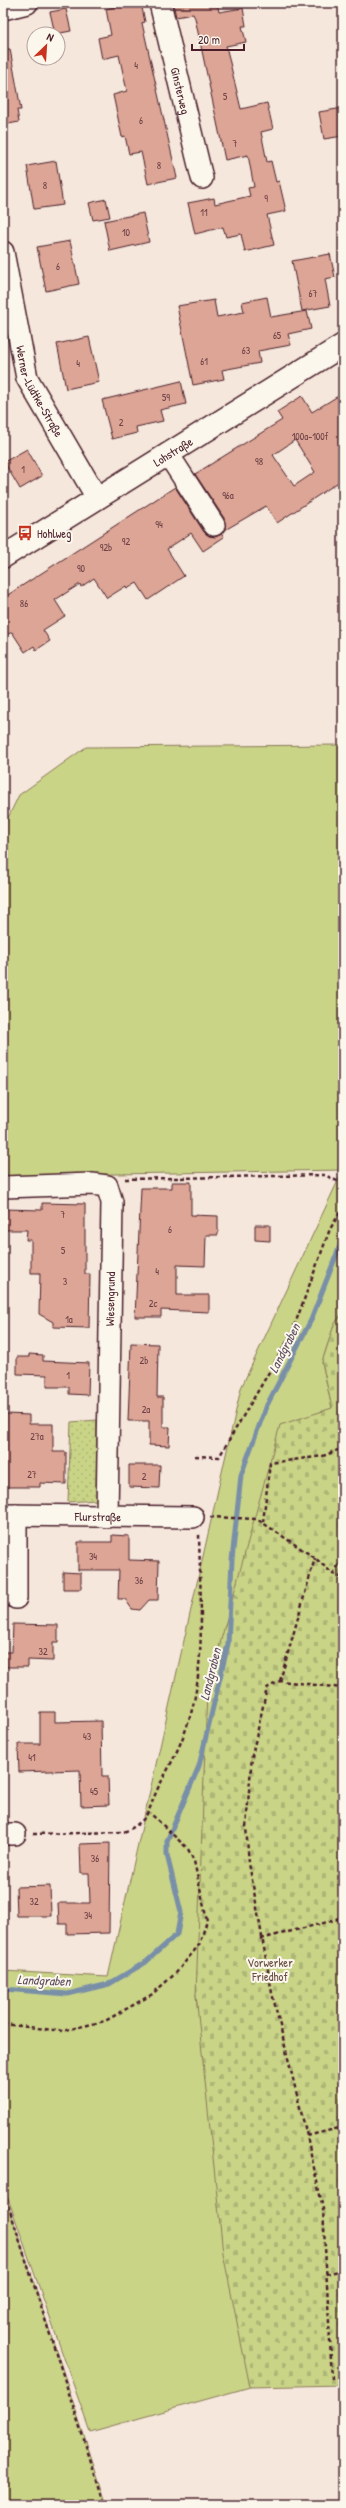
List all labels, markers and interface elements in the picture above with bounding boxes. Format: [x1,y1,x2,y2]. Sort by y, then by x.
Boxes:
north arrow [26,26,66,66]
scale bar [192,26,244,52]
text: N [45,29,56,45]
text: 20 m [198,31,220,48]
house number: 4 [134,59,138,72]
street label: Ginsterweg [167,65,195,116]
house number: 5 [223,90,228,103]
house number: 6 [139,114,143,127]
house number: 7 [233,137,238,150]
house number: 8 [157,159,161,172]
house number: 8 [43,179,47,192]
house number: 9 [264,192,268,205]
house number: 11 [200,206,208,219]
house number: 10 [122,226,131,239]
house number: 6 [56,260,60,273]
house number: 67 [309,287,318,300]
house number: 65 [273,329,282,342]
street label: Werner-Lüdtke-Straße [12,344,68,440]
house number: 63 [242,344,251,357]
house number: 61 [200,355,208,368]
house number: 4 [76,357,80,370]
house number: 59 [162,391,170,404]
house number: 2 [119,416,124,429]
house number: 100a-100f [292,430,329,443]
street label: Lohstraße [150,432,196,470]
house number: 98 [255,455,263,468]
house number: 1 [21,463,25,476]
house number: 96a [222,489,234,502]
house number: 94 [155,518,163,531]
bus stop icon: Hohlweg [16,524,34,542]
place label: Hohlweg [37,525,71,542]
house number: 92 [122,535,130,548]
house number: 92b [100,541,112,554]
house number: 90 [77,562,86,575]
house number: 86 [20,597,28,610]
house number: 7 [61,1208,66,1221]
house number: 6 [168,1223,172,1236]
house number: 5 [61,1244,66,1257]
house number: 4 [155,1265,159,1278]
street label: Wiesengrund [101,1271,119,1326]
house number: 3 [63,1275,68,1288]
house number: 2c [149,1297,157,1310]
house number: 1a [65,1313,73,1326]
water label: Landgraben [264,1319,305,1376]
house number: 2b [140,1354,148,1367]
house number: 1 [66,1369,70,1382]
house number: 2a [142,1403,150,1416]
house number: 27a [30,1430,44,1443]
house number: 27 [27,1468,37,1481]
house number: 2 [142,1470,147,1483]
street label: Flurstraße [74,1507,122,1525]
house number: 34 [89,1550,97,1563]
house number: 36 [135,1574,143,1587]
house number: 32 [38,1645,48,1658]
water label: Landgraben [195,1645,226,1702]
house number: 43 [83,1730,92,1743]
house number: 41 [28,1751,36,1764]
house number: 45 [90,1785,99,1798]
house number: 36 [91,1852,99,1865]
house number: 32 [29,1895,39,1908]
house number: 34 [84,1909,92,1922]
park label: Vorwerker Friedhof [247,1954,293,1985]
water label: Landgraben [17,1970,72,1991]

